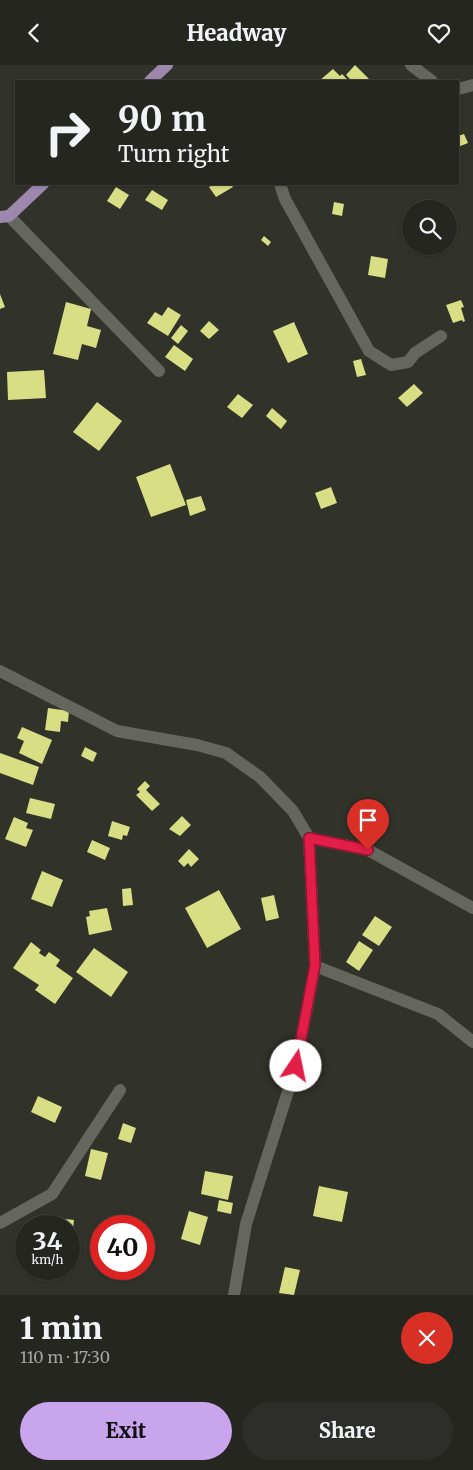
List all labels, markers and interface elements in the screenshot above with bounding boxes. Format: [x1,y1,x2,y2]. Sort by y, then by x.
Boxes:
icon: back [20,19,48,47]
text: Headway [187,19,286,47]
icon: heart [425,19,453,47]
text: 90 m [118,97,206,141]
icon: right [35,100,100,165]
text: Turn right [118,140,229,168]
map controls [402,200,457,255]
button: search [402,200,457,255]
pin [347,799,389,850]
icon: arrive [354,806,382,834]
position arrow [269,1039,321,1091]
speed limit sign: 40 [90,1215,155,1280]
text: 34 [33,1225,62,1257]
text: km/h [32,1252,63,1267]
text: 1 min [20,1309,102,1347]
button: close [401,1312,453,1364]
text: 110 m · 17:30 [20,1347,110,1367]
button: Exit [20,1402,232,1460]
button: Share [242,1402,453,1460]

